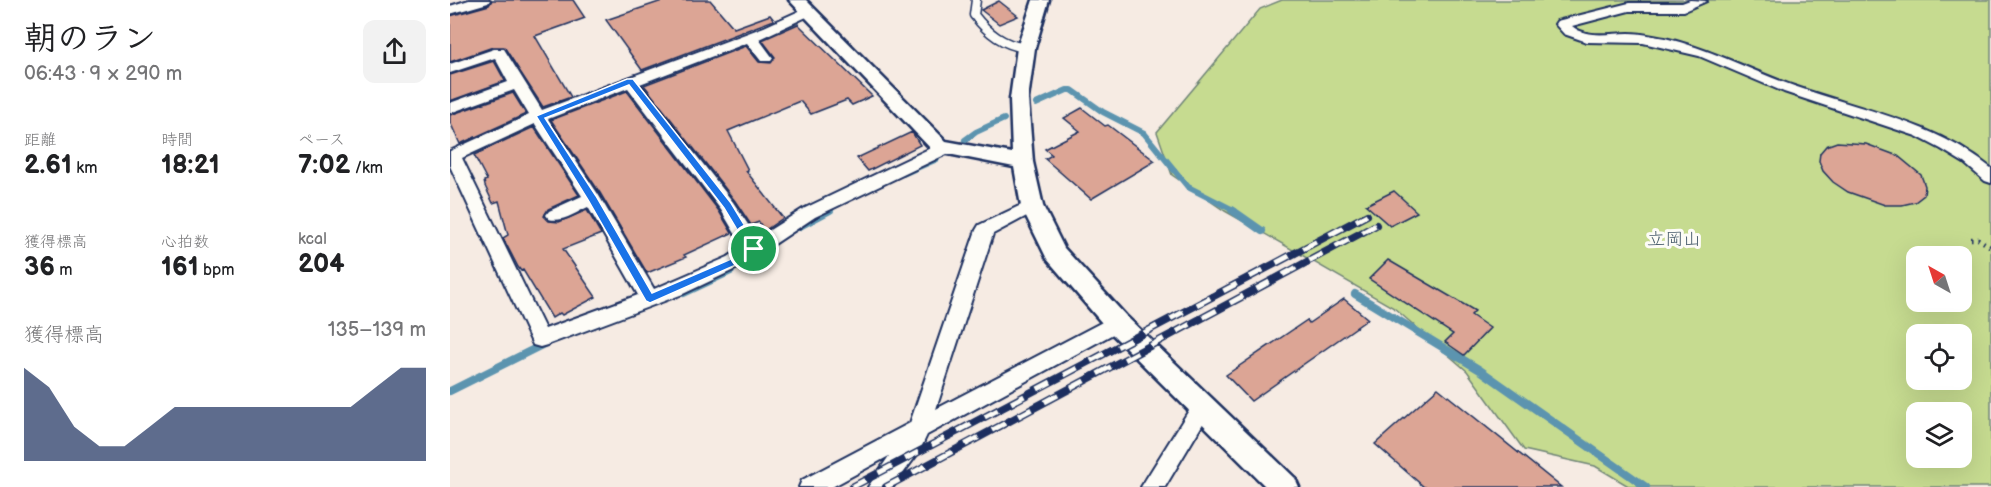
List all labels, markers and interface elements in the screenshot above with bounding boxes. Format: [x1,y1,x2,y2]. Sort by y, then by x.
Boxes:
text: 朝のラン [24,19,156,59]
button: share [363,20,426,83]
text: 06:43 · 9 × 290 m [24,62,182,86]
text: 距離 [24,131,56,150]
text: 時間 [161,131,193,150]
text: ペース [298,131,345,150]
text: 2.61 [24,150,72,181]
text: 18:21 [161,150,220,181]
text: 7:02 [298,150,350,181]
text: km [72,159,97,178]
text: /km [350,159,383,178]
pin [728,223,779,274]
park label: 立岡山 [1647,229,1701,250]
text: kcal [298,230,327,249]
icon: arrive [737,232,770,265]
text: 獲得標高 [24,233,88,252]
text: 心拍数 [161,233,209,252]
north arrow [1906,246,1972,312]
map controls [1906,246,1972,468]
text: 204 [298,249,345,280]
text: 36 [24,252,55,283]
text: 161 [161,252,199,283]
text: m [55,261,73,280]
text: bpm [199,261,235,280]
text: 135–139 m [328,318,426,342]
text: 獲得標高 [24,323,104,347]
button: locate [1906,324,1972,390]
button: layers [1906,402,1972,468]

